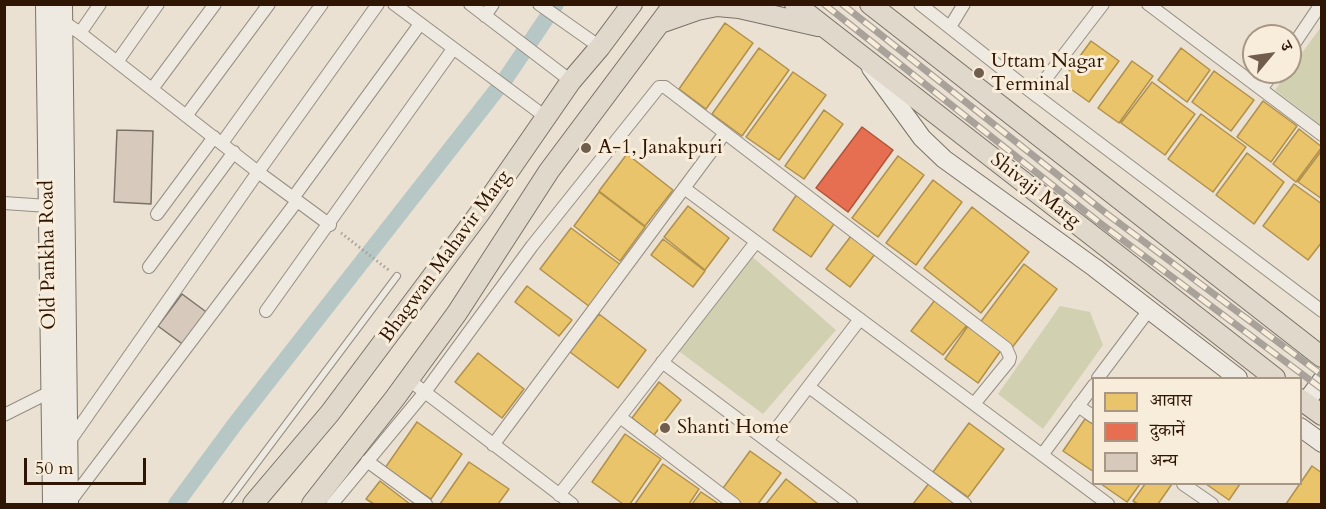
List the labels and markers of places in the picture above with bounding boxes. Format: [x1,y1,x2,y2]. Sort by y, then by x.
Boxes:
place label: Uttam Nagar Terminal [991,50,1104,97]
marker: Uttam Nagar Terminal [972,66,986,80]
place label: A-1, Janakpuri [598,136,723,160]
marker: A-1, Janakpuri [579,141,593,155]
place label: Shanti Home [677,416,789,440]
marker: Shanti Home [658,421,672,435]

